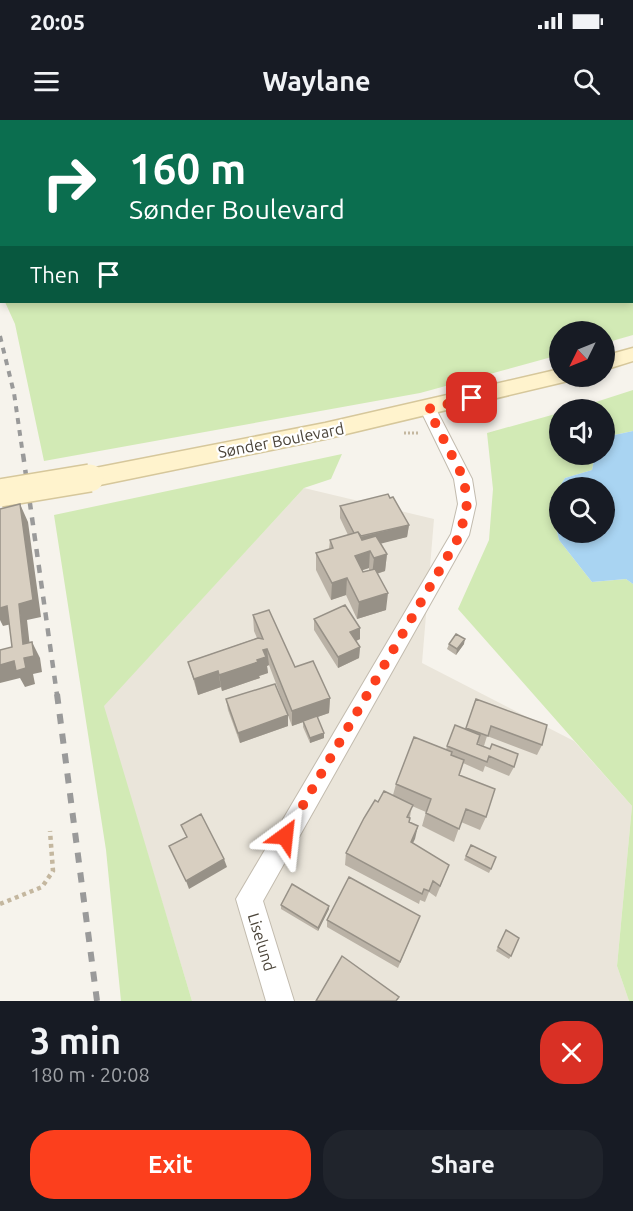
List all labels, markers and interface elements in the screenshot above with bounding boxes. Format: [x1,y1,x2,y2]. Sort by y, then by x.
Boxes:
text: 20:05 [30,9,85,34]
icon: menu [30,65,63,98]
icon: search [570,65,603,98]
text: Waylane [263,66,370,96]
icon: right [30,144,108,222]
text: 160 m [129,145,246,192]
text: Sønder Boulevard [129,194,345,224]
icon: arrive [92,258,125,291]
text: Then [30,262,80,287]
north arrow [549,321,615,387]
map controls [549,321,615,543]
pin [446,372,497,423]
icon: arrive [455,381,488,414]
button: sound [549,399,615,465]
street label: Sønder Boulevard [217,419,345,461]
button: search [549,477,615,543]
position arrow [253,804,317,868]
street label: Liselund [245,911,279,973]
text: 3 min [30,1020,121,1061]
button: close [540,1021,603,1084]
text: 180 m · 20:08 [30,1063,150,1086]
button: Exit [30,1130,311,1199]
button: Share [323,1130,603,1199]

